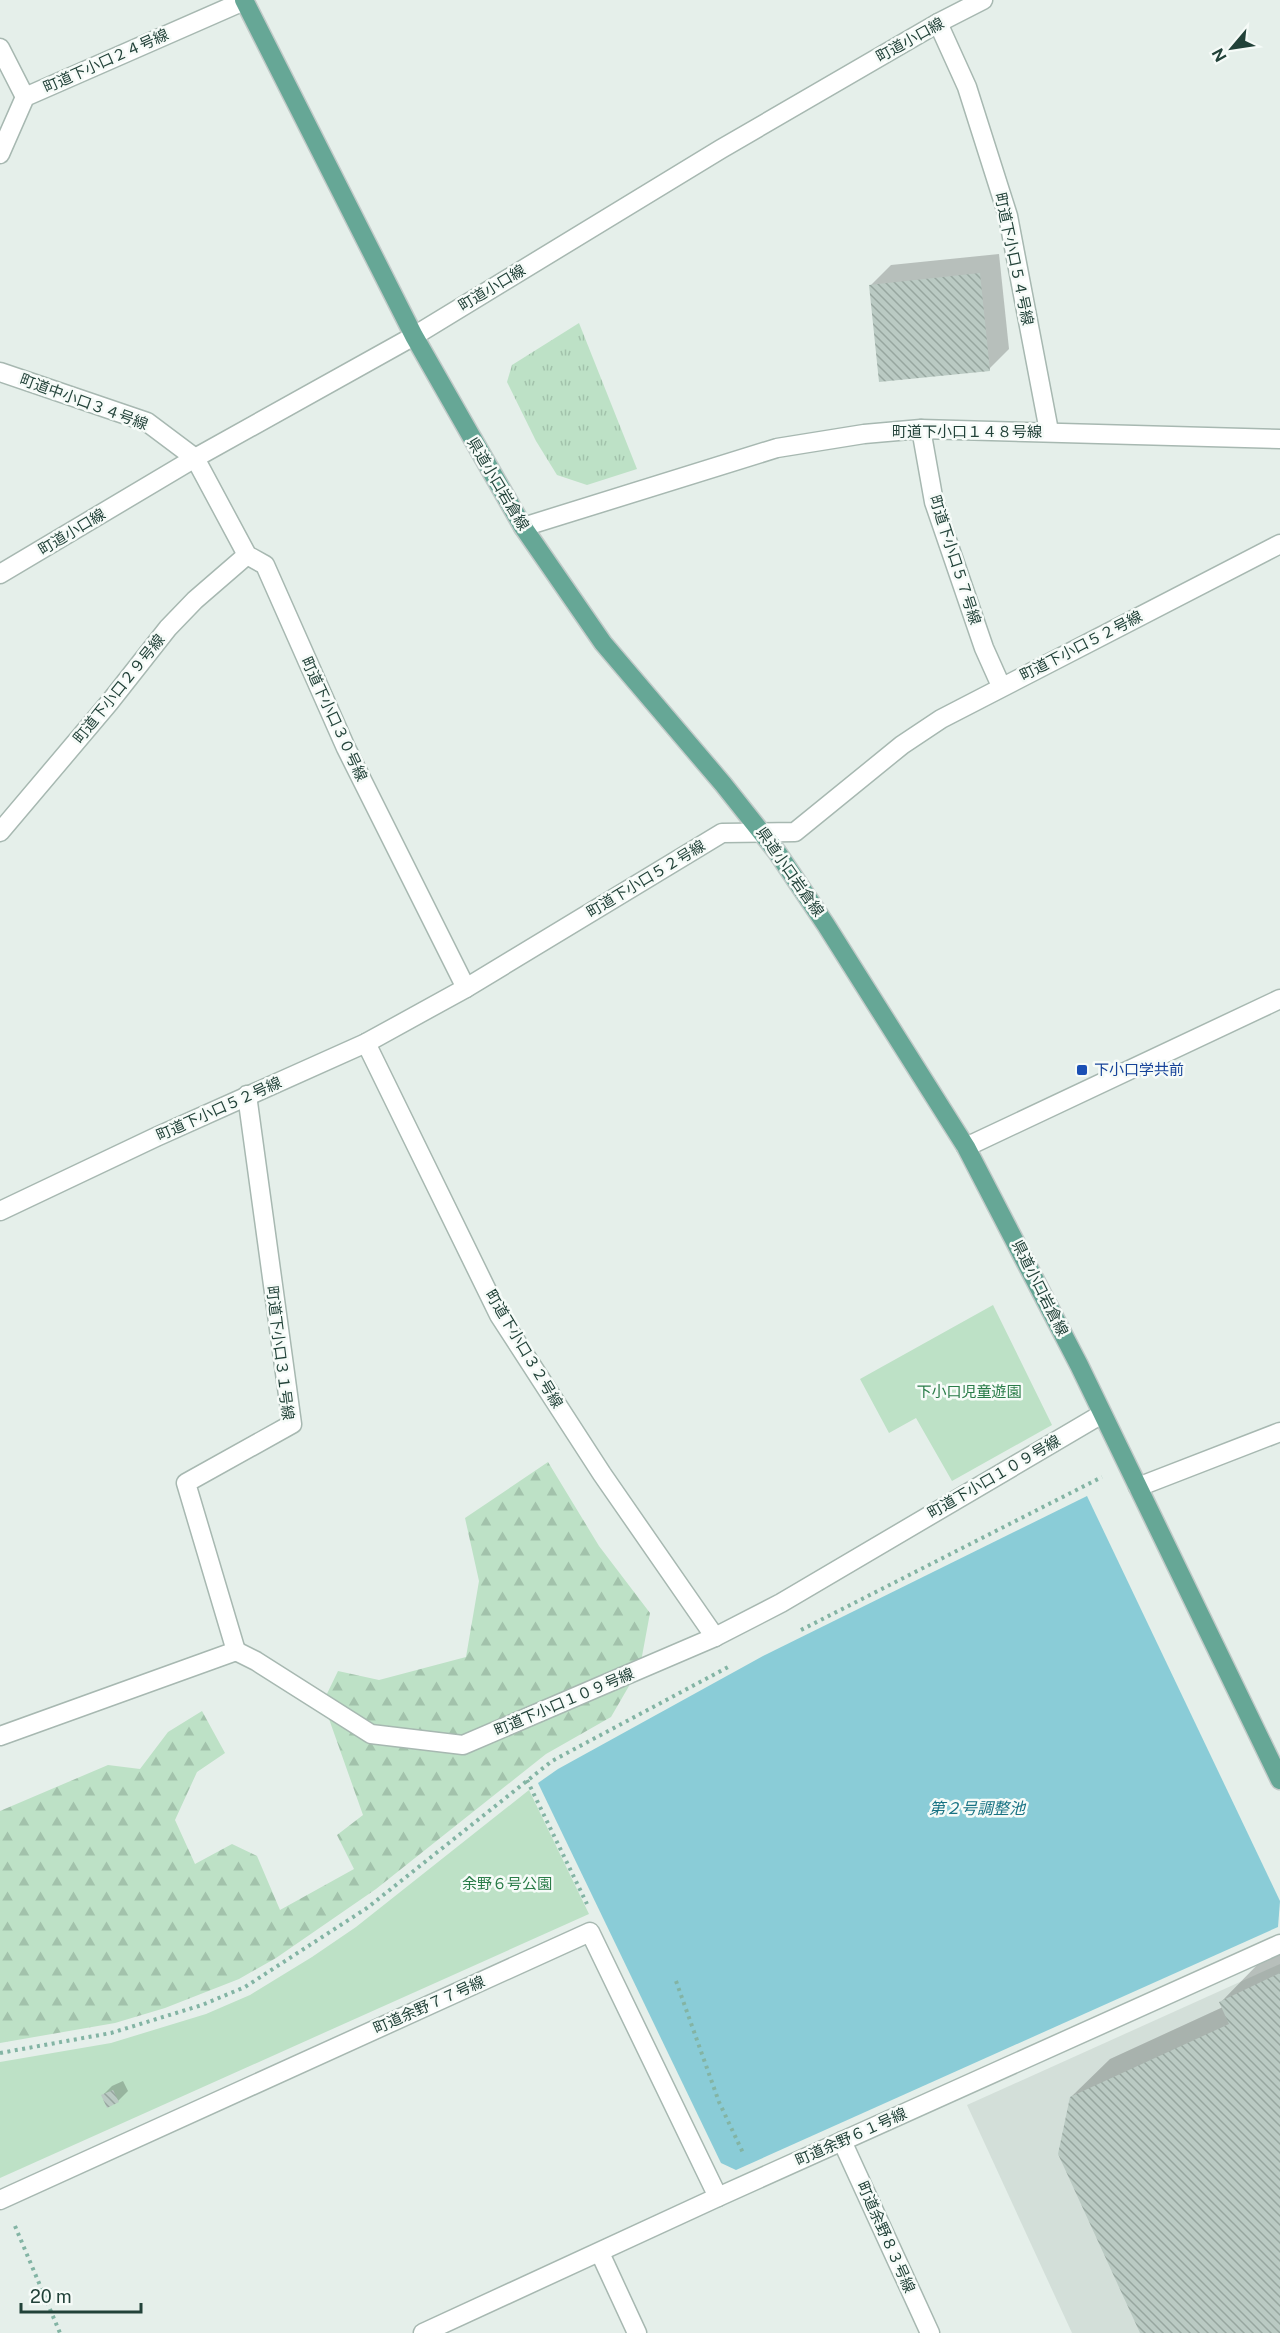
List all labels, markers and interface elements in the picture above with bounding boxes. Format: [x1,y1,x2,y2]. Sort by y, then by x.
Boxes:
street label: 町道小口線 [873,14,947,65]
north arrow [1202,18,1262,78]
street label: 町道下小口２４号線 [41,25,171,96]
text: N [1208,45,1231,65]
street label: 町道下小口５４号線 [992,191,1037,327]
street label: 町道小口線 [455,261,528,314]
street label: 町道中小口３４号線 [18,370,151,433]
street label: 町道下小口１４８号線 [892,423,1042,440]
street label: 県道小口岩倉線 [464,434,533,533]
street label: 町道下小口５７号線 [927,493,984,627]
street label: 町道小口線 [35,505,108,558]
street label: 町道下小口５２号線 [1017,607,1145,684]
street label: 町道下小口２９号線 [70,631,168,746]
street label: 町道下小口３０号線 [298,654,371,784]
street label: 県道小口岩倉線 [753,824,827,920]
street label: 町道下小口５２号線 [583,837,708,921]
place label: 下小口学共前 [1094,1061,1184,1078]
marker: 下小口学共前 [1075,1063,1089,1077]
street label: 町道下小口５２号線 [154,1073,284,1144]
street label: 県道小口岩倉線 [1009,1237,1072,1338]
street label: 町道下小口３１号線 [264,1285,297,1421]
street label: 町道下小口３２号線 [482,1286,566,1411]
park label: 下小口児童遊園 [916,1383,1022,1400]
street label: 町道下小口１０９号線 [925,1432,1063,1521]
street label: 町道下小口１０９号線 [491,1664,636,1739]
water label: 第２号調整池 [929,1799,1027,1818]
park label: 余野６号公園 [462,1875,552,1892]
street label: 町道余野７７号線 [371,1972,487,2037]
street label: 町道余野６１号線 [793,2104,909,2169]
street label: 町道余野８３号線 [854,2179,919,2295]
scale bar [21,2276,141,2314]
text: 20 m [30,2286,72,2307]

